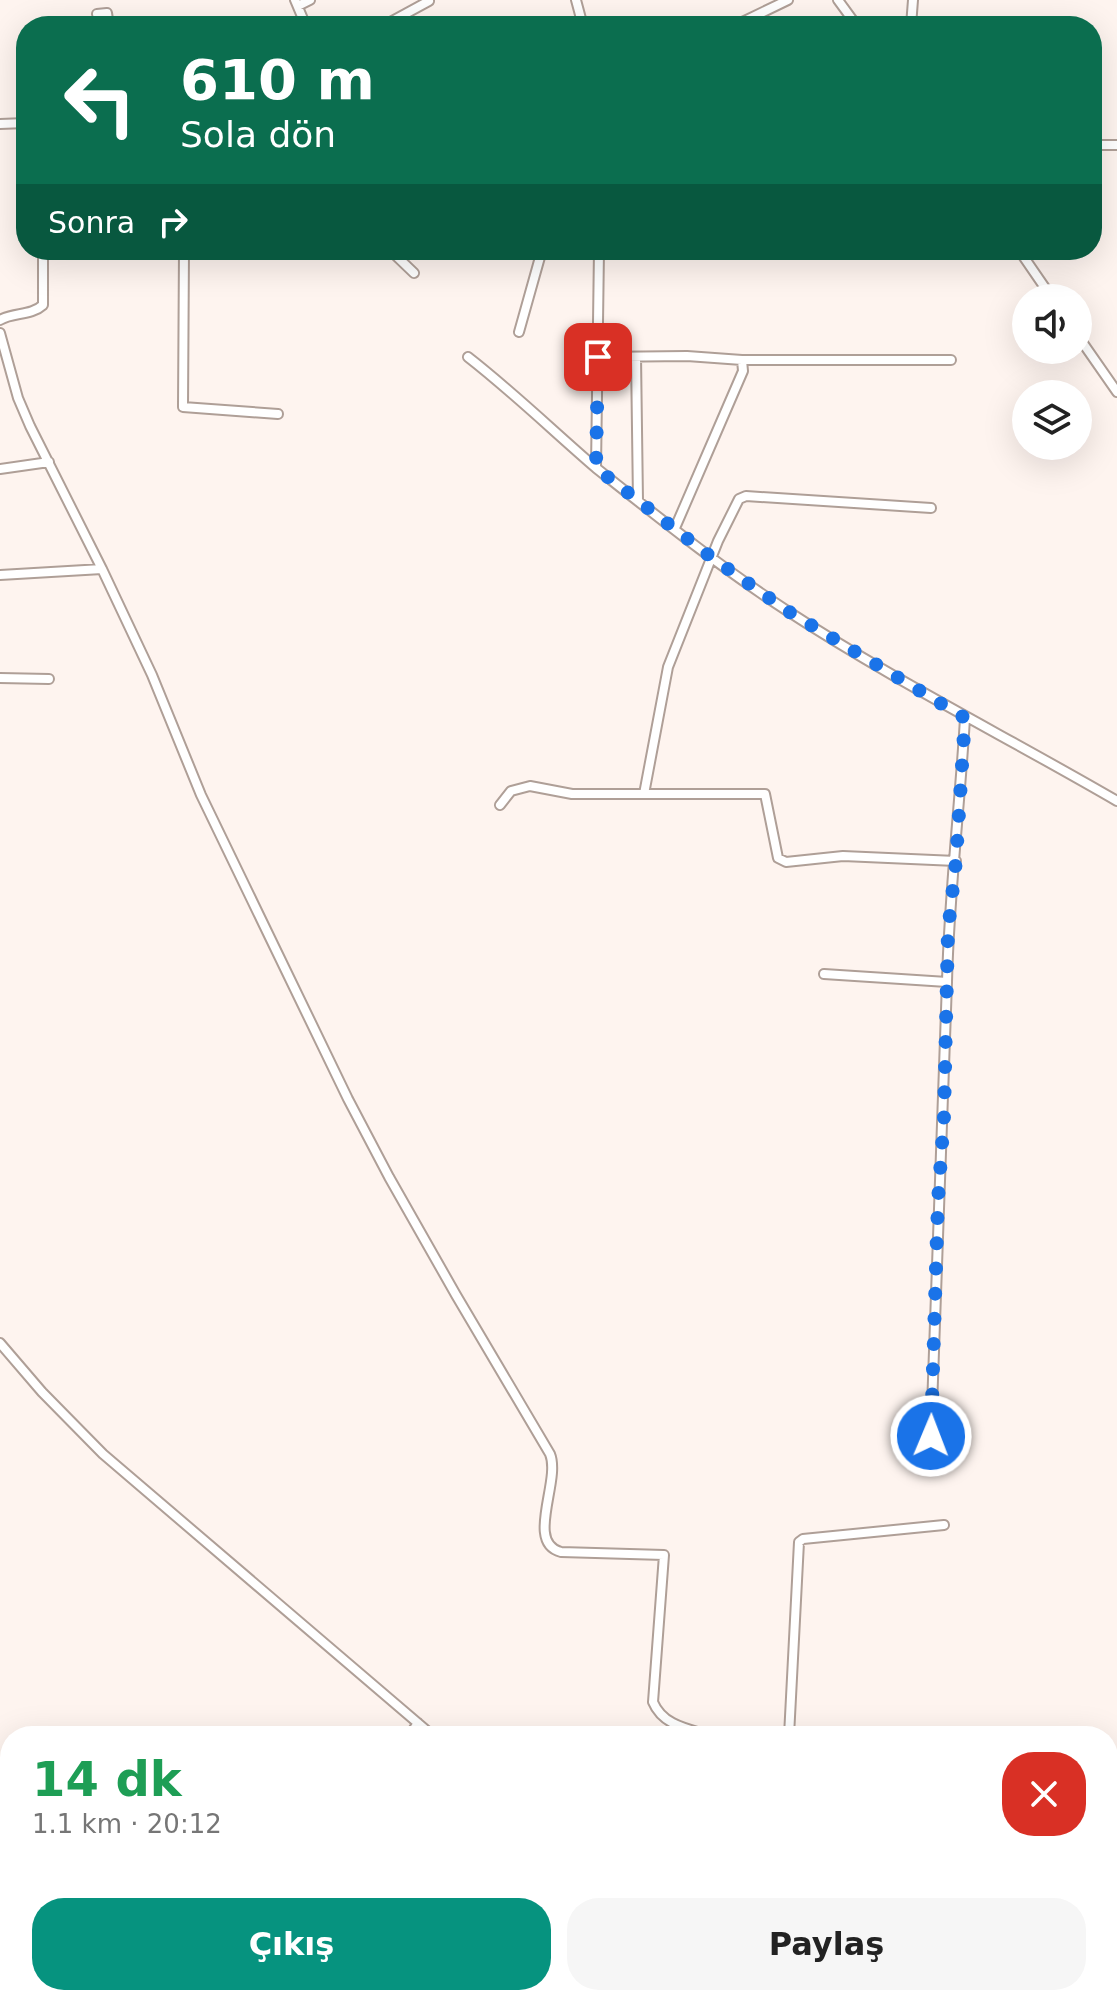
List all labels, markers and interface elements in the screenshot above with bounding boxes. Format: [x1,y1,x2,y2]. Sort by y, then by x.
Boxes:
text: 610 m [180,47,375,112]
icon: left [48,48,152,152]
text: Sola dön [180,114,336,155]
icon: right [151,200,195,244]
text: Sonra [48,205,135,240]
map controls [1012,284,1092,460]
button: sound [1012,284,1092,364]
pin [564,323,632,391]
icon: arrive [576,335,620,379]
button: layers [1012,380,1092,460]
position arrow [889,1394,973,1478]
text: 14 dk [32,1751,182,1807]
button: close [1002,1752,1086,1836]
text: 1.1 km · 20:12 [32,1809,222,1839]
button: Çıkış [32,1898,551,1990]
button: Paylaş [567,1898,1086,1990]

